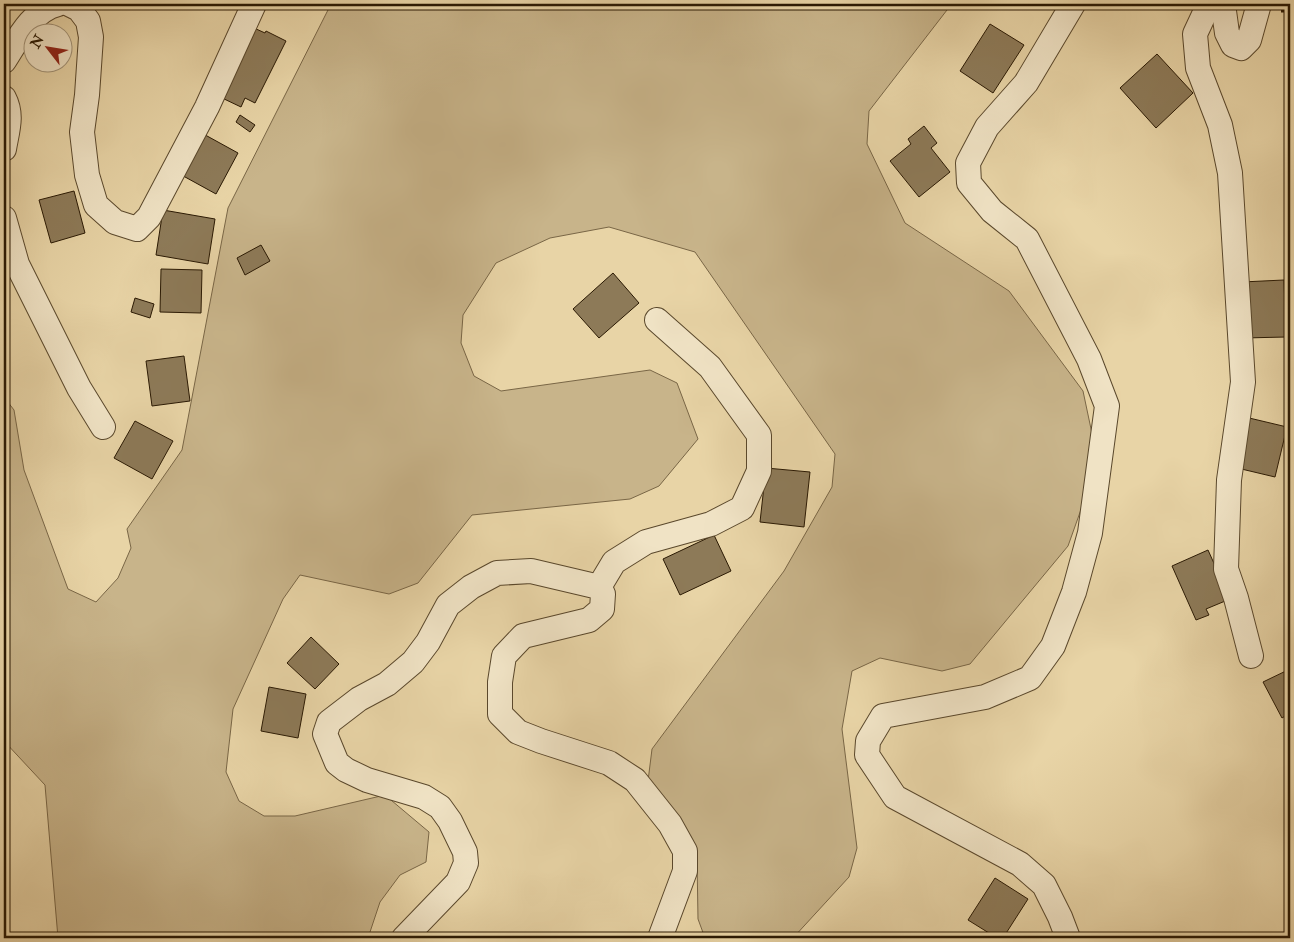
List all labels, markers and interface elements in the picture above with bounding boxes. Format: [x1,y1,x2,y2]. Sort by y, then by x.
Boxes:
north arrow [22,22,72,72]
text: N [26,31,48,52]

